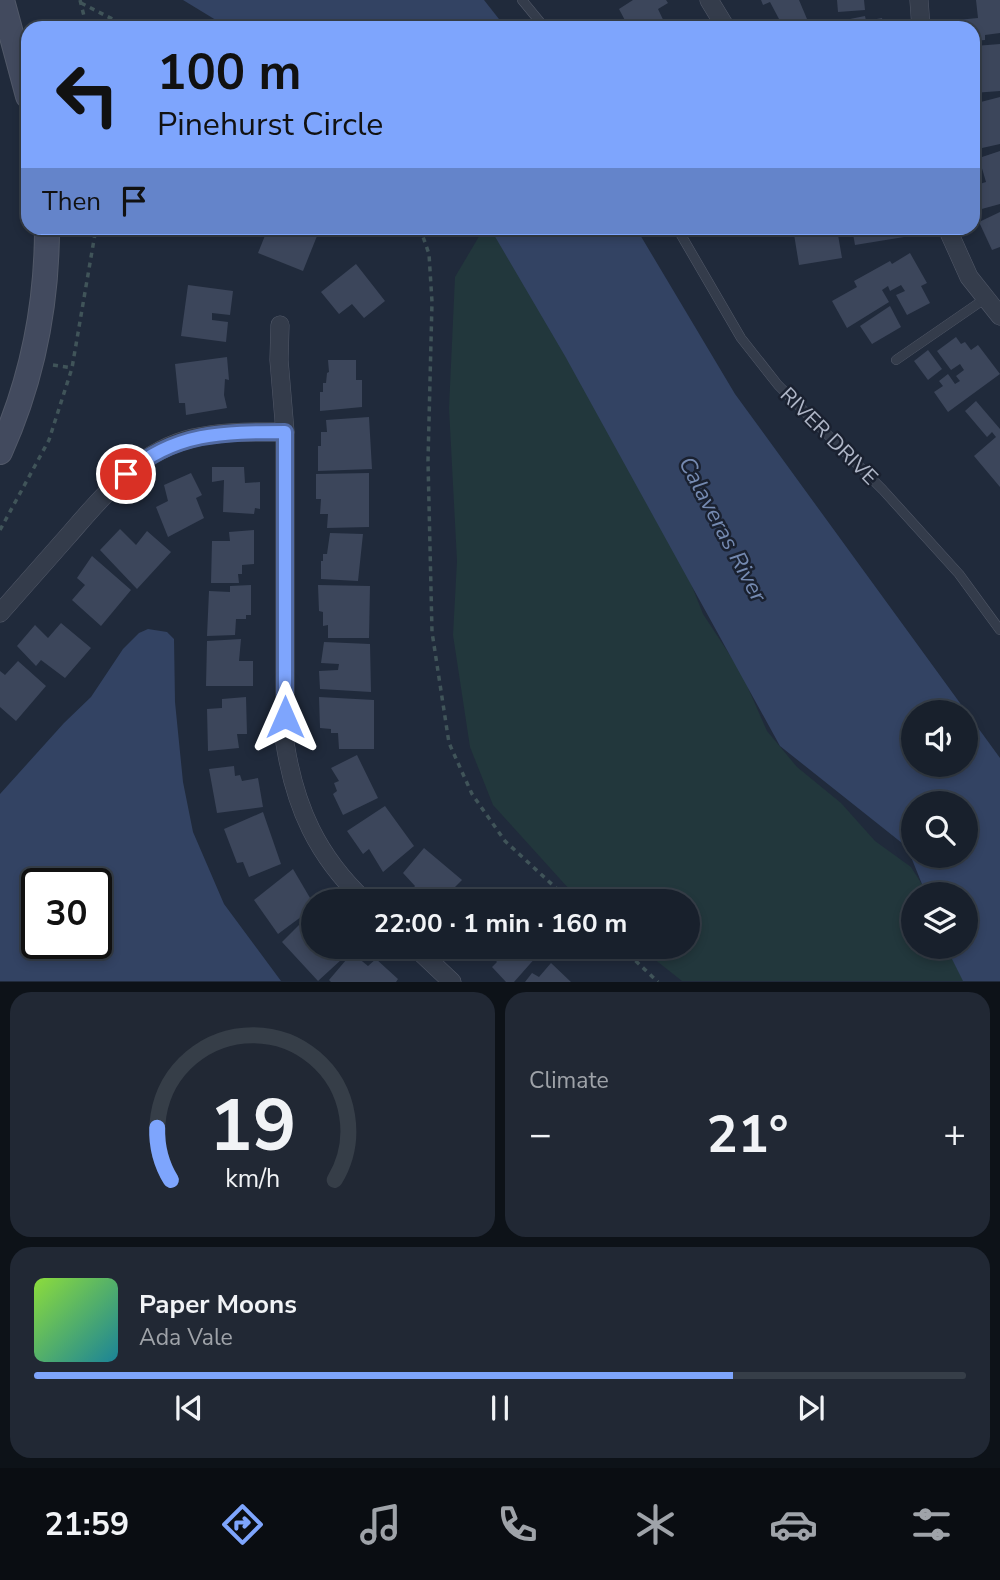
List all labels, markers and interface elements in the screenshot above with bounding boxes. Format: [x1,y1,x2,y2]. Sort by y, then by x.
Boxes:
text: 100 m [157,39,301,106]
icon: left [42,49,133,140]
text: Pinehurst Circle [157,103,383,146]
icon: arrive [115,182,153,220]
text: Then [42,184,101,219]
street label: RIVER DRIVE [774,381,884,491]
pin [96,444,156,504]
water label: Calaveras River [671,451,774,608]
icon: arrive [107,455,145,493]
position arrow [248,680,322,754]
map controls [901,700,978,959]
button: sound [901,700,978,777]
button: search [901,791,978,868]
speed limit sign: 30 [21,868,112,959]
button: layers [901,882,978,959]
text: 22:00 · 1 min · 160 m [374,906,627,941]
text: Climate [529,1065,609,1096]
text: 19 [209,1077,296,1177]
text: 21° [706,1099,789,1170]
text: − [529,1109,552,1160]
text: + [943,1109,966,1160]
text: km/h [225,1162,280,1196]
text: Paper Moons [139,1287,297,1322]
text: Ada Vale [139,1322,233,1353]
icon: previous [170,1389,208,1427]
icon: pause [481,1389,519,1427]
icon: next [792,1389,830,1427]
icon: directions [218,1500,267,1549]
icon: music [356,1500,405,1549]
icon: phone [493,1500,542,1549]
icon: climate [631,1500,680,1549]
icon: car [769,1500,818,1549]
icon: filters [907,1500,956,1549]
text: 21:59 [44,1503,129,1546]

